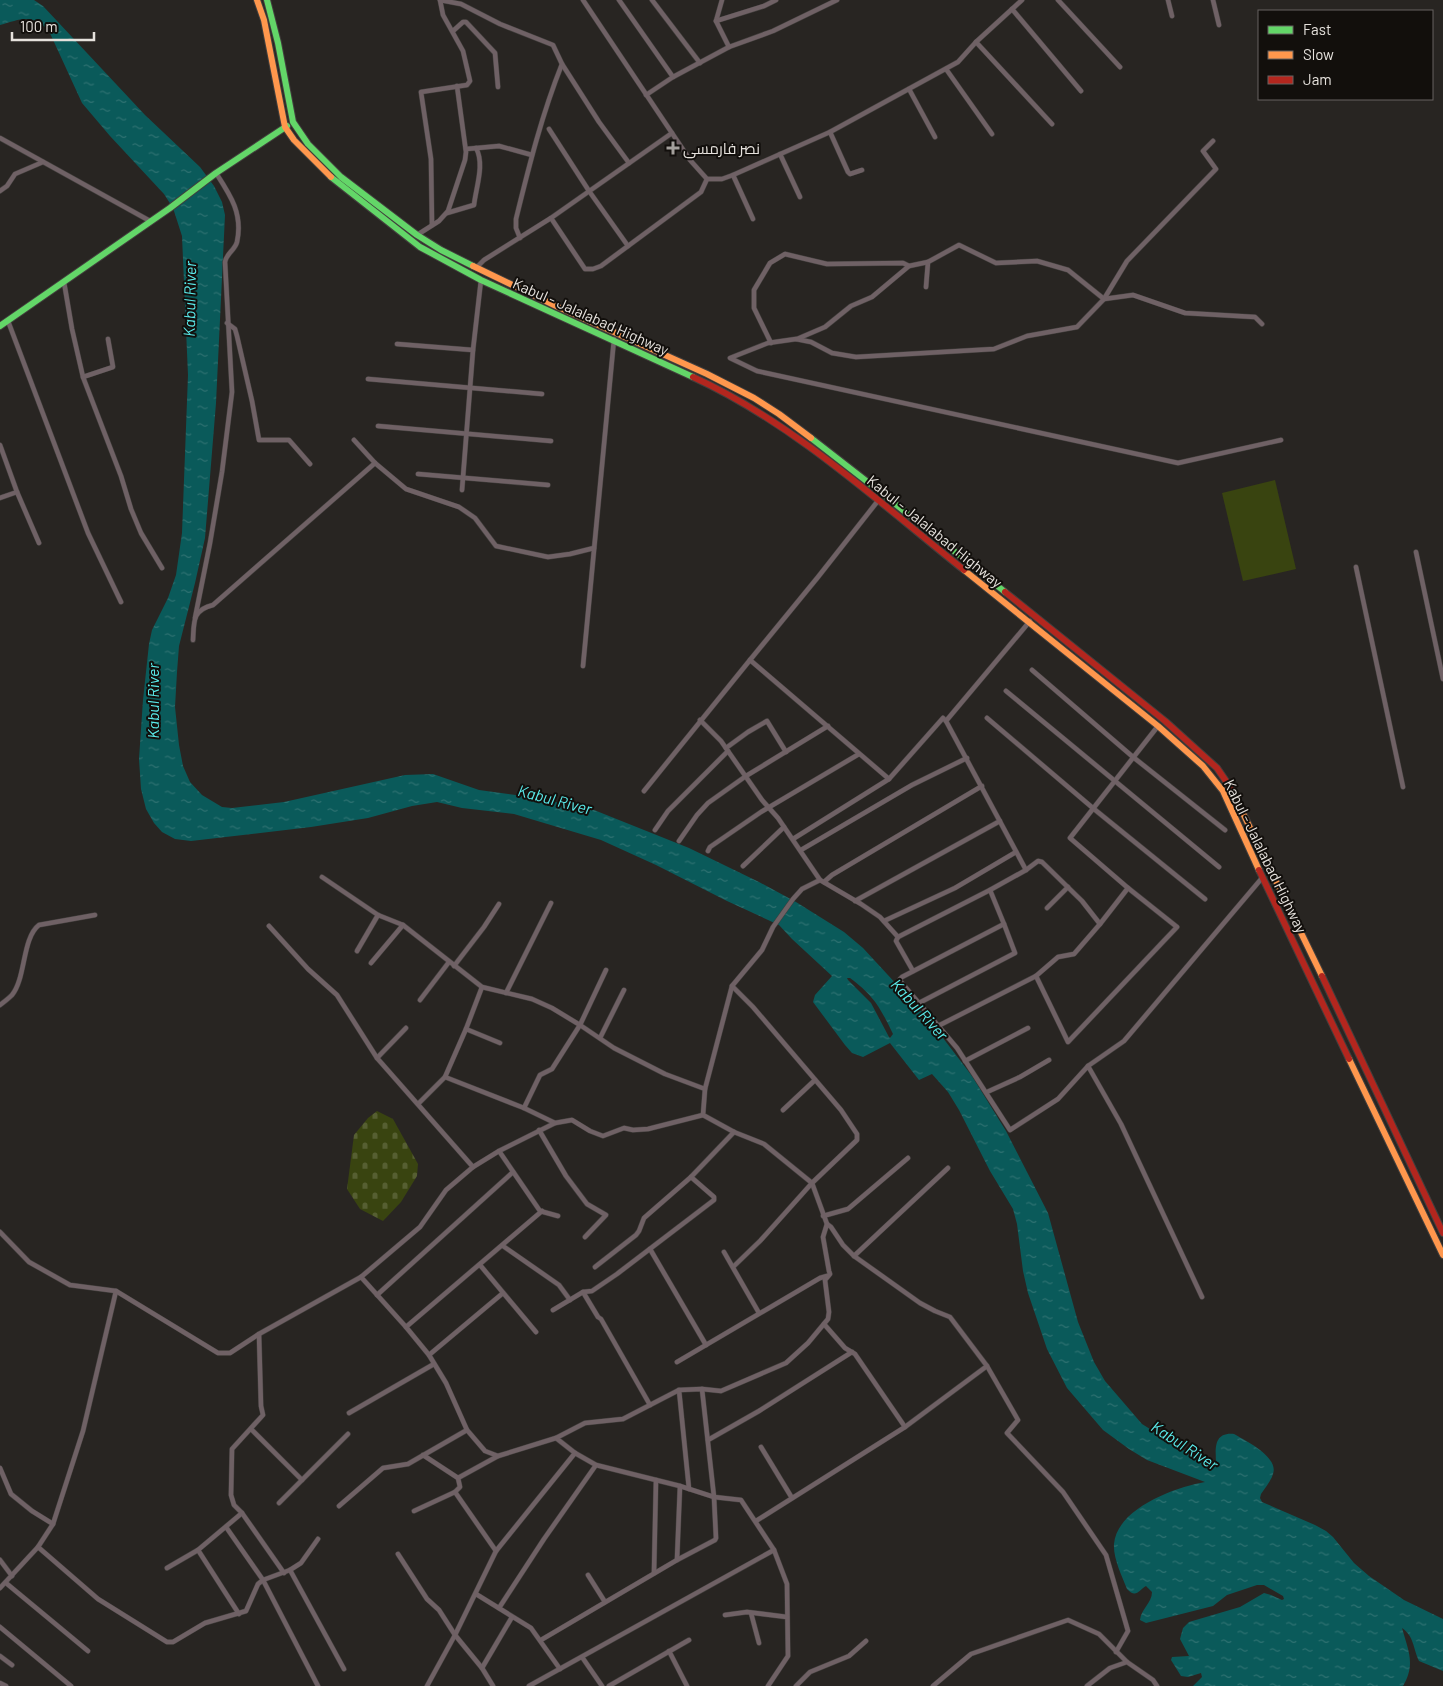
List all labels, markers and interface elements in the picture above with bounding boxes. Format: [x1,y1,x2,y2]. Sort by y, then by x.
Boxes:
scale bar [12,10,95,42]
legend [1258,10,1433,100]
text: 100 m [20,17,58,35]
text: Fast [1303,20,1331,38]
text: Slow [1303,45,1334,63]
text: Jam [1303,70,1332,88]
place label: نصر فارمسی [683,139,760,159]
marker: نصر فارمسی [667,142,679,154]
water label: Kabul River [179,260,199,337]
street label: Kabul - Jalalabad Highway [510,273,672,359]
street label: Kabul - Jalalabad Highway [864,471,1006,591]
water label: Kabul River [143,662,162,739]
street label: Kabul - Jalalabad Highway [1221,776,1311,936]
water label: Kabul River [516,780,595,818]
water label: Kabul River [888,975,953,1044]
water label: Kabul River [1148,1416,1223,1474]

